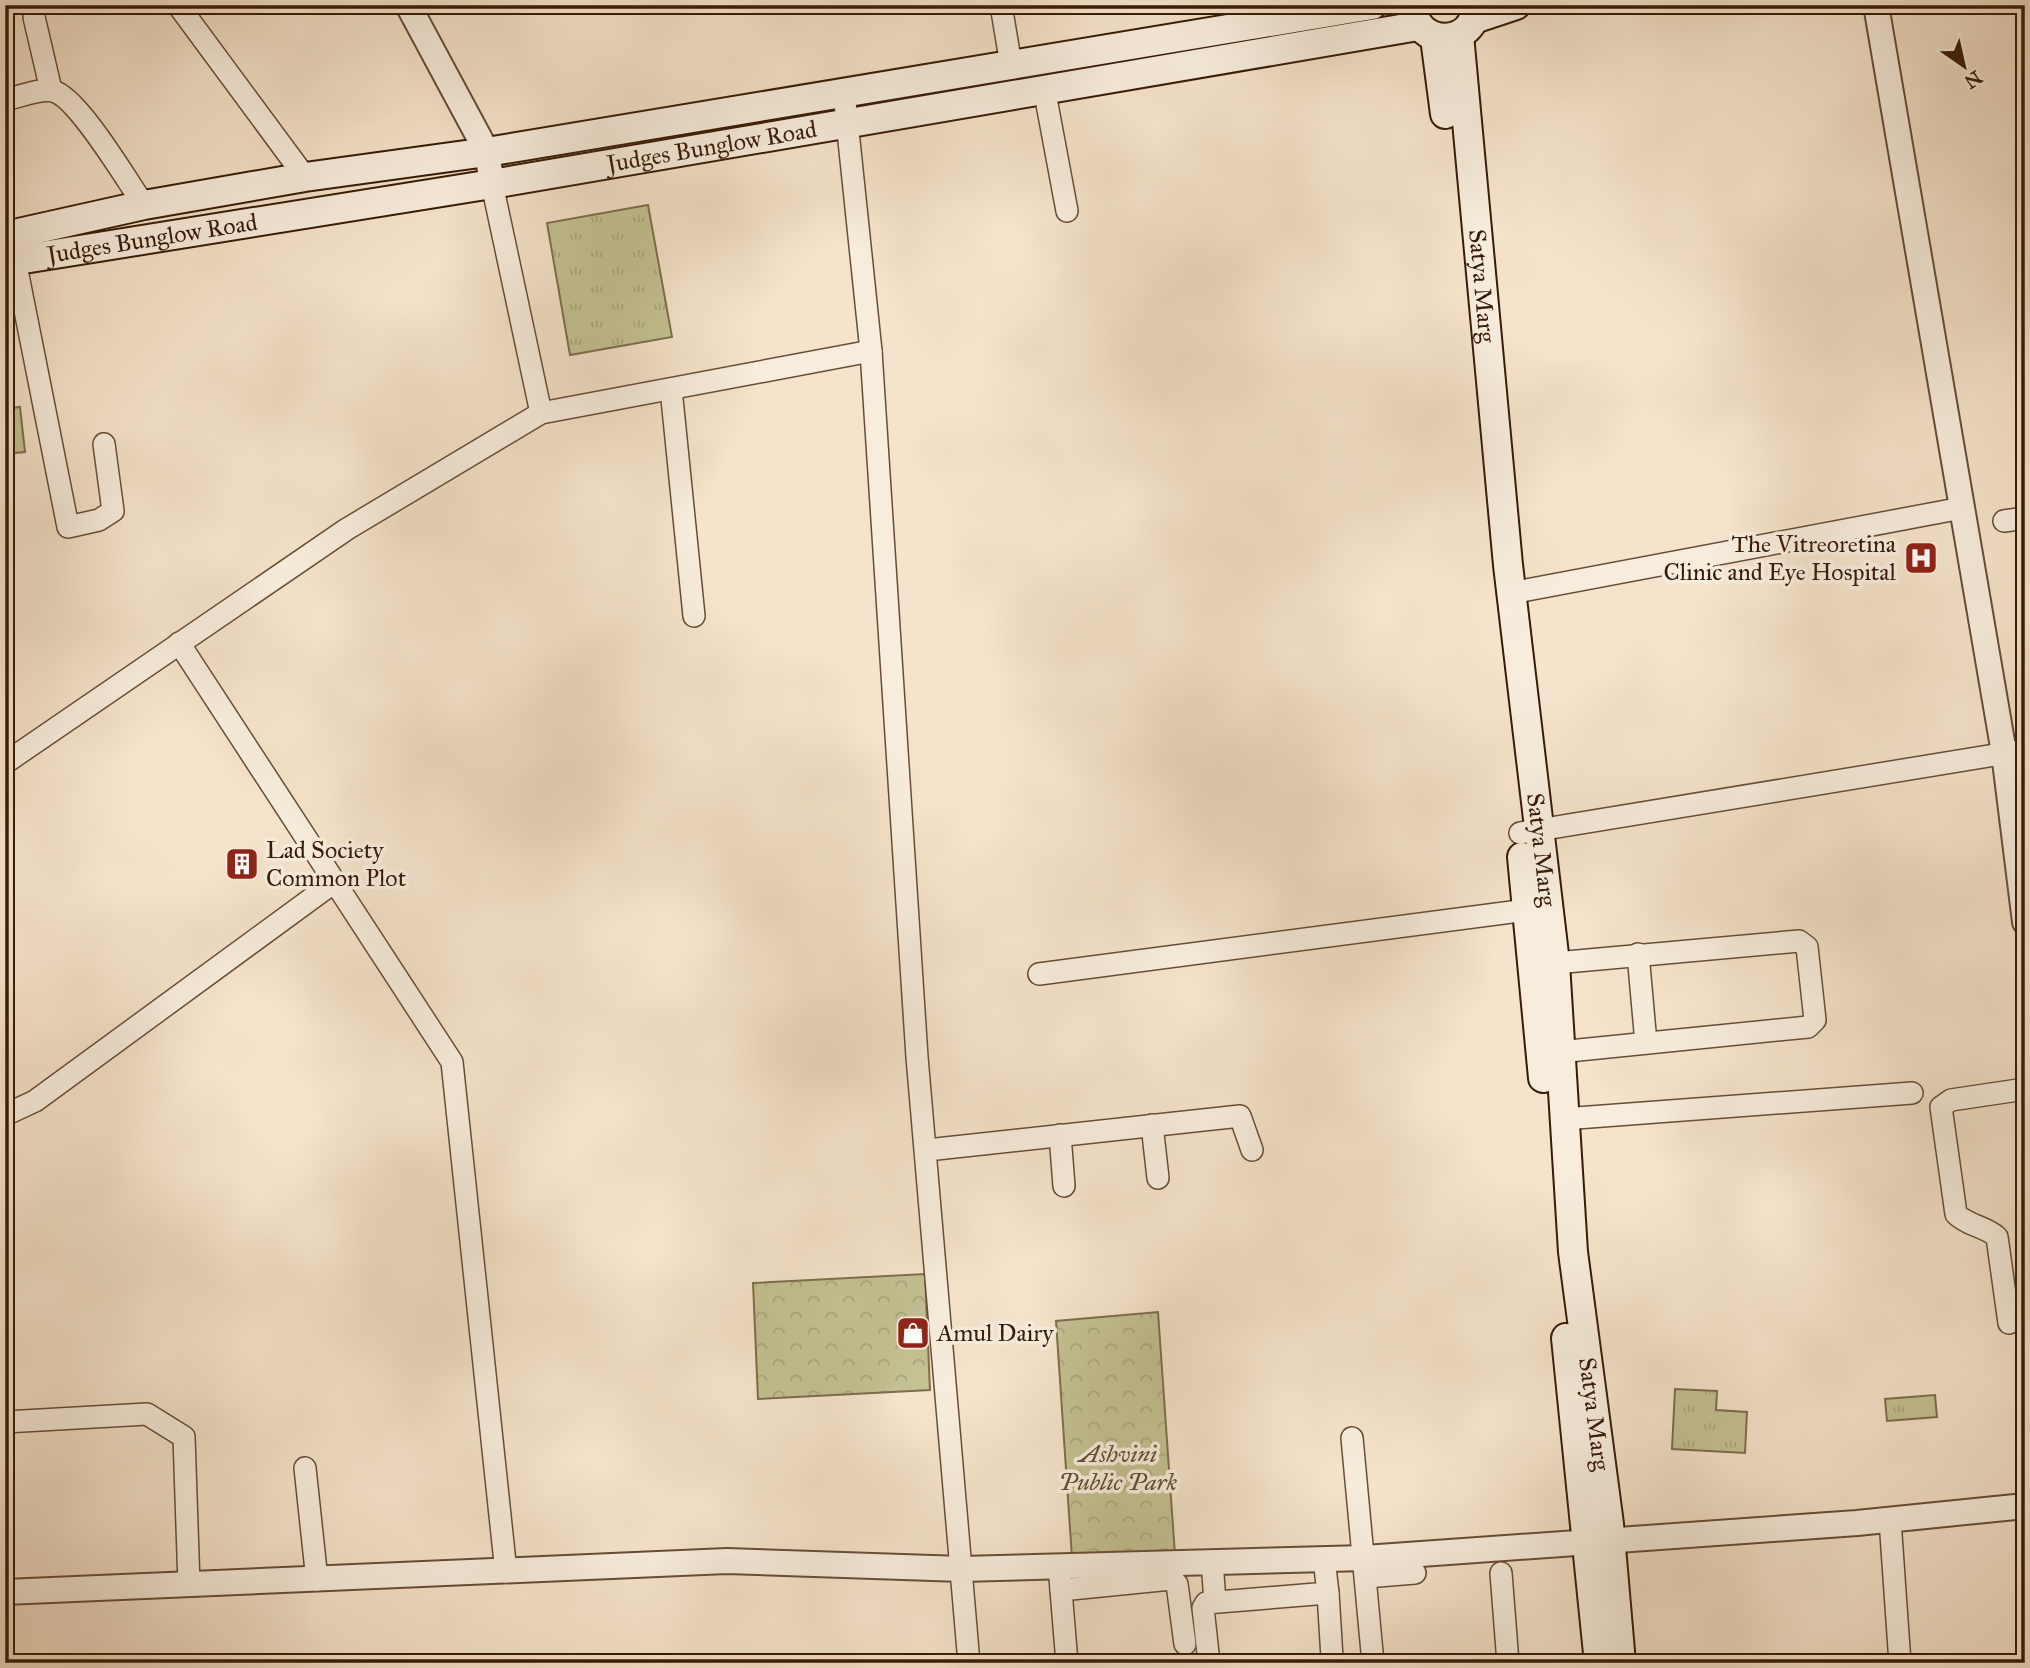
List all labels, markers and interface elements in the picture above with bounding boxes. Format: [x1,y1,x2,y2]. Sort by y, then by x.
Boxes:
north arrow [1928,32,1998,102]
text: N [1960,66,1986,94]
street label: Judges Bunglow Road [601,114,819,180]
street label: Judges Bunglow Road [42,207,259,271]
street label: Satya Marg [1462,228,1502,345]
place label: The Vitreoretina Clinic and Eye Hospital [1663,529,1897,587]
hospital icon: The Vitreoretina Clinic and Eye Hospital [1902,539,1940,577]
street label: Satya Marg [1520,791,1563,909]
place label: Lad Society Common Plot [266,835,407,893]
building icon: Lad Society Common Plot [223,845,261,883]
shop icon: Amul Dairy [894,1314,932,1352]
place label: Amul Dairy [936,1318,1054,1348]
street label: Satya Marg [1572,1356,1617,1473]
park label: Ashvini Public Park [1059,1439,1178,1497]

